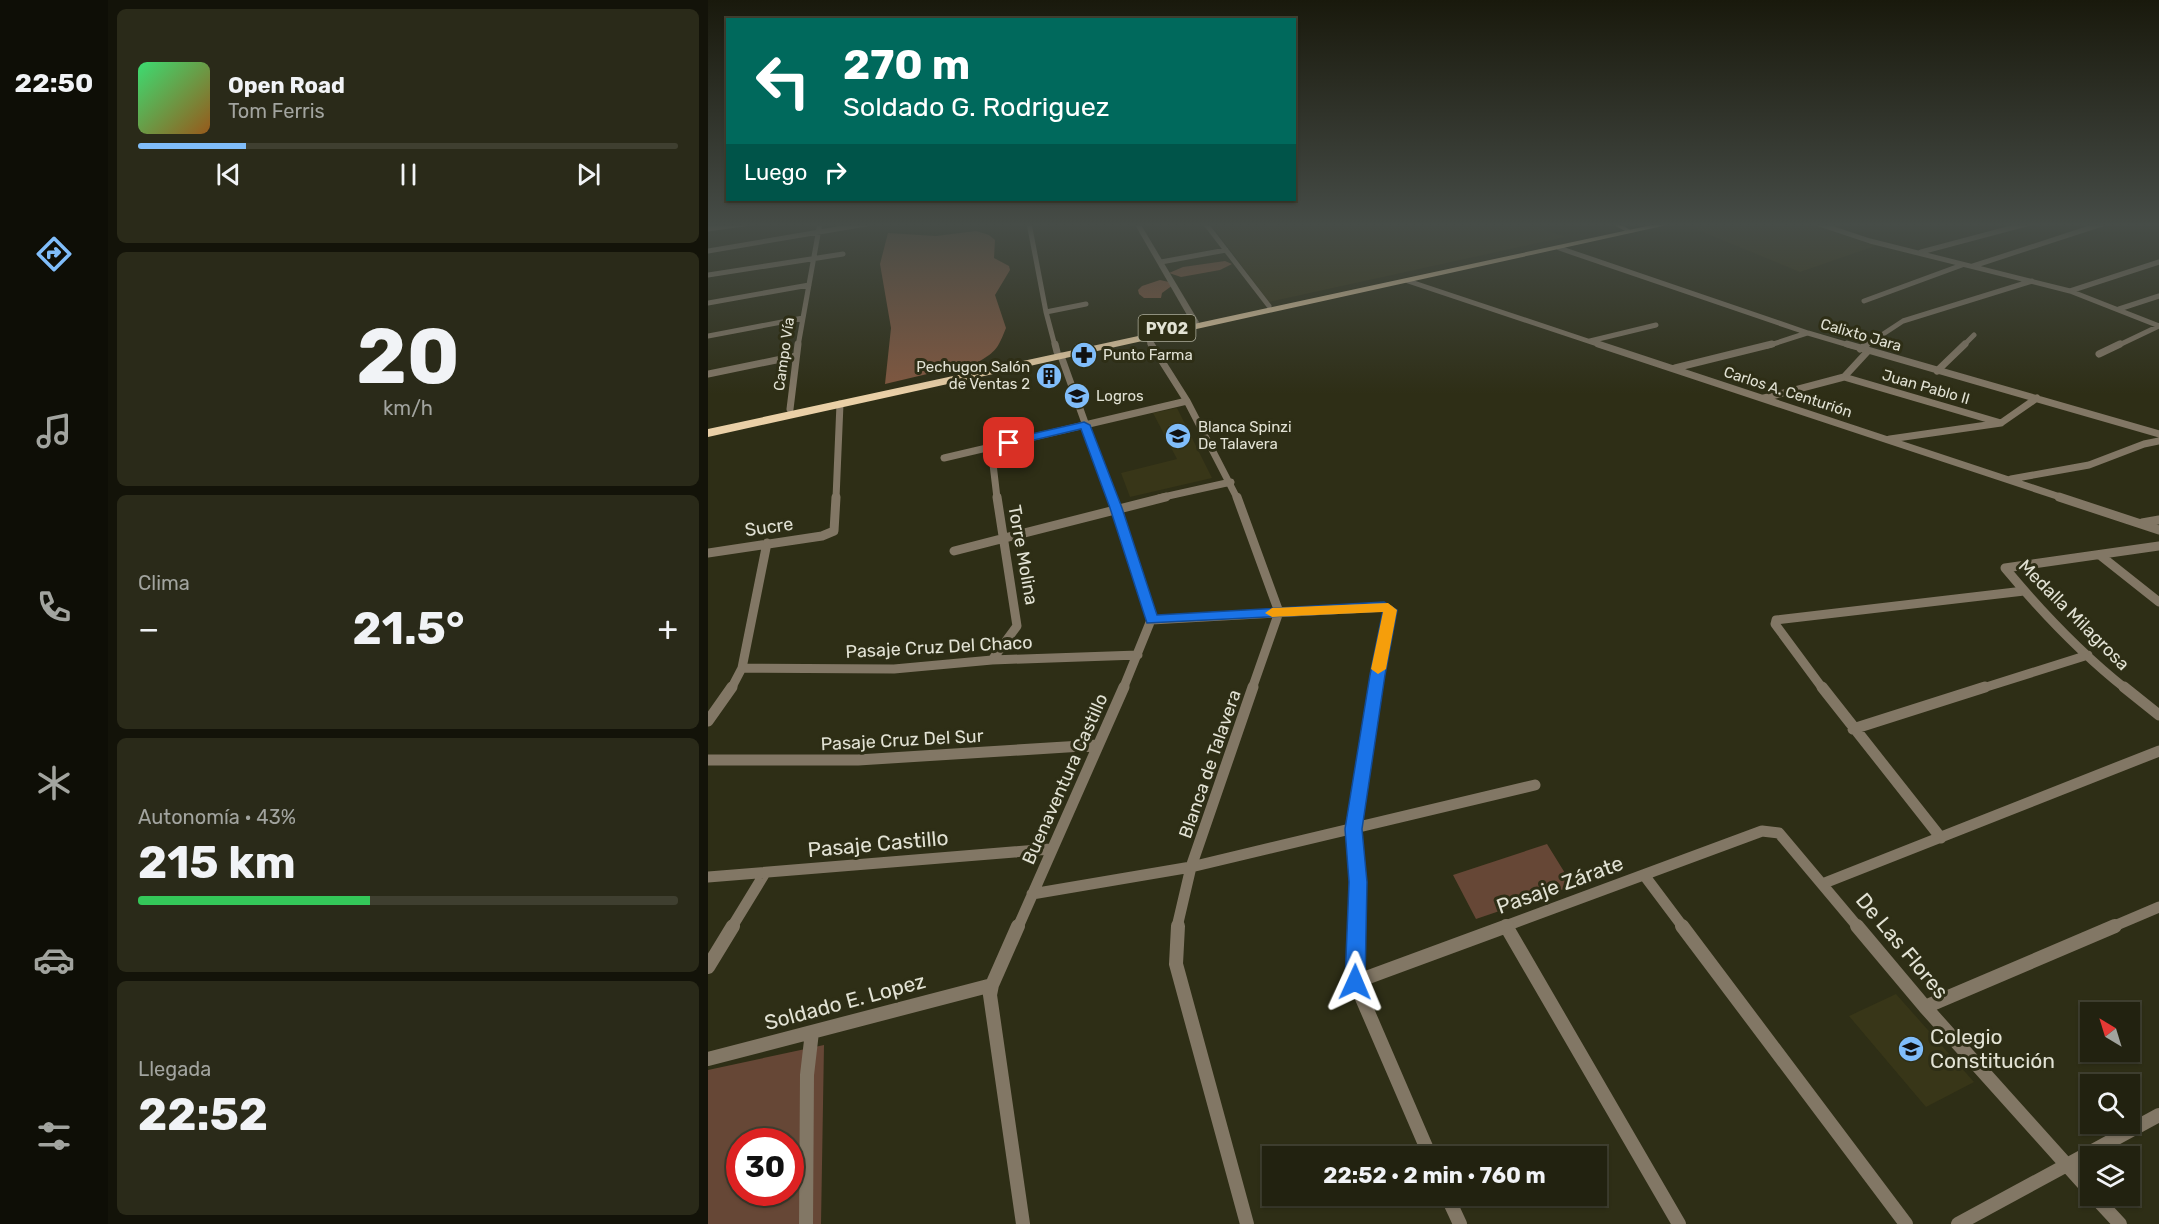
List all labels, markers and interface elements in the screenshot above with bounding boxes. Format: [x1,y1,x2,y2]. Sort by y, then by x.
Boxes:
text: 270 m [843,40,970,90]
icon: left [744,42,822,120]
text: 22:50 [15,67,93,99]
text: Open Road [228,72,345,99]
text: Soldado G. Rodriguez [843,91,1109,123]
text: Tom Ferris [228,99,325,123]
icon: right [819,156,852,189]
icon: previous [212,158,245,191]
icon: pause [392,158,425,191]
icon: next [572,158,605,191]
text: Luego [744,159,807,186]
icon: directions [33,233,75,275]
text: 20 [356,310,460,403]
road number: PY02 [1138,315,1196,341]
street label: Calixto Jara [1818,315,1904,355]
street label: Campo Vía [770,316,798,392]
pharmacy icon: Punto Farma [1069,340,1099,370]
place label: Punto Farma [1103,346,1193,364]
place label: Pechugon Salón de Ventas 2 [916,358,1030,393]
building icon: Pechugon Salón de Ventas 2 [1034,361,1064,391]
street label: Carlos A. Centurión [1722,363,1854,421]
street label: Juan Pablo II [1880,366,1972,408]
school or university icon: Logros [1062,381,1092,411]
place label: Logros [1096,387,1144,405]
text: km/h [383,396,433,420]
icon: music [33,410,75,452]
pin [983,417,1034,468]
place label: Blanca Spinzi De Talavera [1198,418,1292,453]
school or university icon: Blanca Spinzi De Talavera [1163,421,1193,451]
icon: arrive [992,426,1025,459]
street label: Torre Molina [1003,503,1043,607]
street label: Sucre [743,513,795,541]
street label: Medalla Milagrosa [2014,555,2134,675]
text: Clima [138,571,190,595]
icon: phone [33,586,75,628]
text: 21.5° [352,602,464,655]
text: − [138,609,159,648]
text: + [657,609,678,648]
street label: Pasaje Cruz Del Chaco [845,631,1033,663]
street label: Blanca de Talavera [1174,687,1246,841]
street label: Buenaventura Castillo [1017,690,1113,868]
street label: Pasaje Cruz Del Sur [820,725,984,755]
icon: climate [33,762,75,804]
text: Autonomía · 43% [138,805,296,829]
street label: Pasaje Castillo [806,825,950,862]
text: 215 km [138,836,296,889]
street label: Pasaje Zárate [1493,850,1627,919]
street label: De Las Flores [1851,888,1954,1004]
icon: car [33,939,75,981]
position arrow [1323,950,1387,1014]
street label: Soldado E. Lopez [762,968,928,1035]
north arrow [2080,1002,2140,1062]
map controls [2080,1002,2140,1206]
place label: Colegio Constitución [1930,1024,2055,1073]
school or university icon: Colegio Constitución [1896,1034,1926,1064]
text: Llegada [138,1057,211,1081]
button: search [2080,1074,2140,1134]
text: 22:52 [138,1088,268,1141]
icon: filters [33,1115,75,1157]
speed limit sign: 30 [726,1128,804,1206]
button: layers [2080,1146,2140,1206]
text: 22:52 · 2 min · 760 m [1323,1162,1546,1189]

